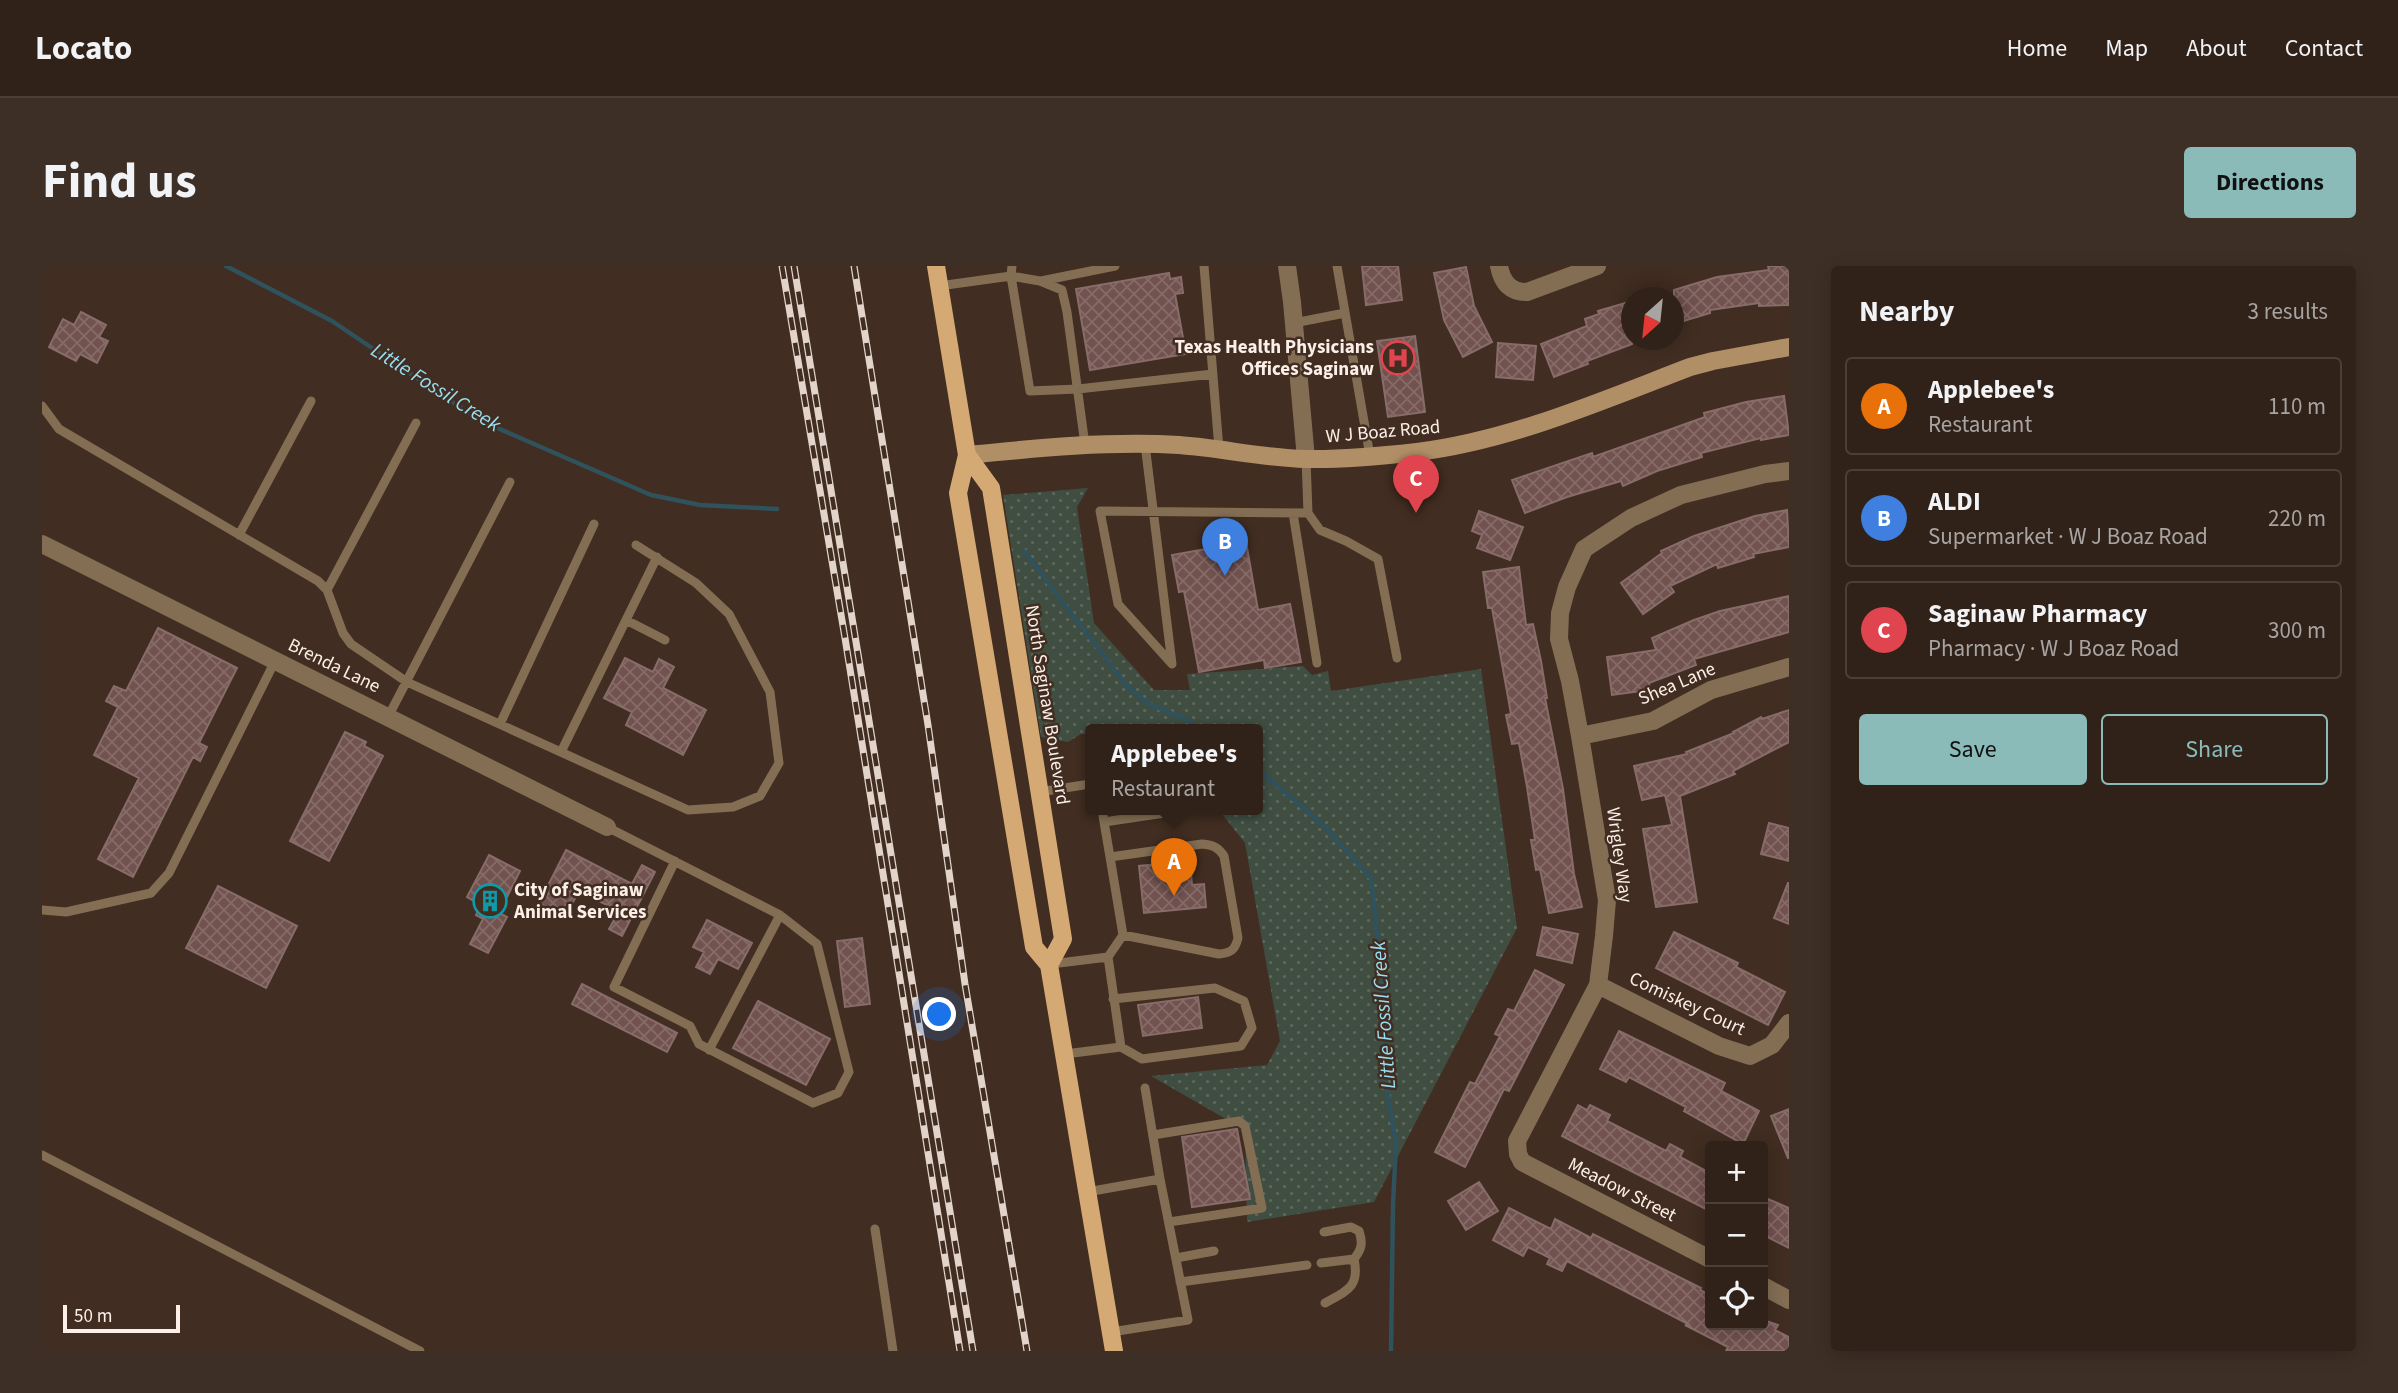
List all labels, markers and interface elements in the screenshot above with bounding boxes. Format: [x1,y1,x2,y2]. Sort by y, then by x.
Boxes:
text: Locato [35,25,132,72]
text: Home [2007,31,2067,66]
text: Map [2105,31,2148,66]
text: About [2186,31,2247,66]
text: Contact [2285,31,2363,66]
text: Find us [42,147,197,217]
button: Directions [2184,147,2356,218]
north arrow [1621,287,1684,350]
text: Nearby [1859,290,1954,333]
text: 3 results [2248,295,2328,328]
place label: Texas Health Physicians Offices Saginaw [1175,334,1374,383]
water label: Little Fossil Creek [365,335,508,440]
hospital icon: Texas Health Physicians Offices Saginaw [1379,339,1417,377]
text: Applebee's [1928,371,2054,408]
text: A [1877,390,1891,423]
text: 110 m [2268,390,2326,423]
text: Restaurant [1928,408,2032,441]
street label: W J Boaz Road [1325,414,1441,450]
pin: C [1393,455,1439,513]
text: ALDI [1928,483,1981,520]
text: B [1877,502,1891,535]
text: 220 m [2268,502,2326,535]
pin: B [1202,518,1248,576]
text: Supermarket · W J Boaz Road [1928,520,2208,553]
text: Saginaw Pharmacy [1928,595,2147,632]
street label: North Saginaw Boulevard [1018,603,1076,807]
text: C [1877,614,1891,647]
text: 300 m [2268,614,2326,647]
street label: Brenda Lane [283,632,385,700]
text: Pharmacy · W J Boaz Road [1928,632,2179,665]
street label: Shea Lane [1634,656,1720,712]
button: Save [1859,714,2087,785]
button: Share [2101,714,2328,785]
popup [1085,724,1263,815]
text: Applebee's [1111,735,1237,772]
text: Restaurant [1111,772,1215,805]
street label: Wrigley Way [1599,806,1639,904]
pin: A [1151,838,1197,896]
place label: City of Saginaw Animal Services [513,877,646,926]
building icon: City of Saginaw Animal Services [471,882,509,920]
water label: Little Fossil Creek [1363,939,1403,1090]
street label: Comiskey Court [1625,965,1750,1043]
your location [922,997,956,1031]
map controls [1705,1141,1768,1330]
button: + [1705,1141,1768,1204]
street label: Meadow Street [1563,1151,1681,1229]
button: − [1705,1204,1768,1267]
button: locate [1705,1267,1768,1330]
scale bar [63,1302,180,1334]
text: 50 m [74,1303,112,1330]

